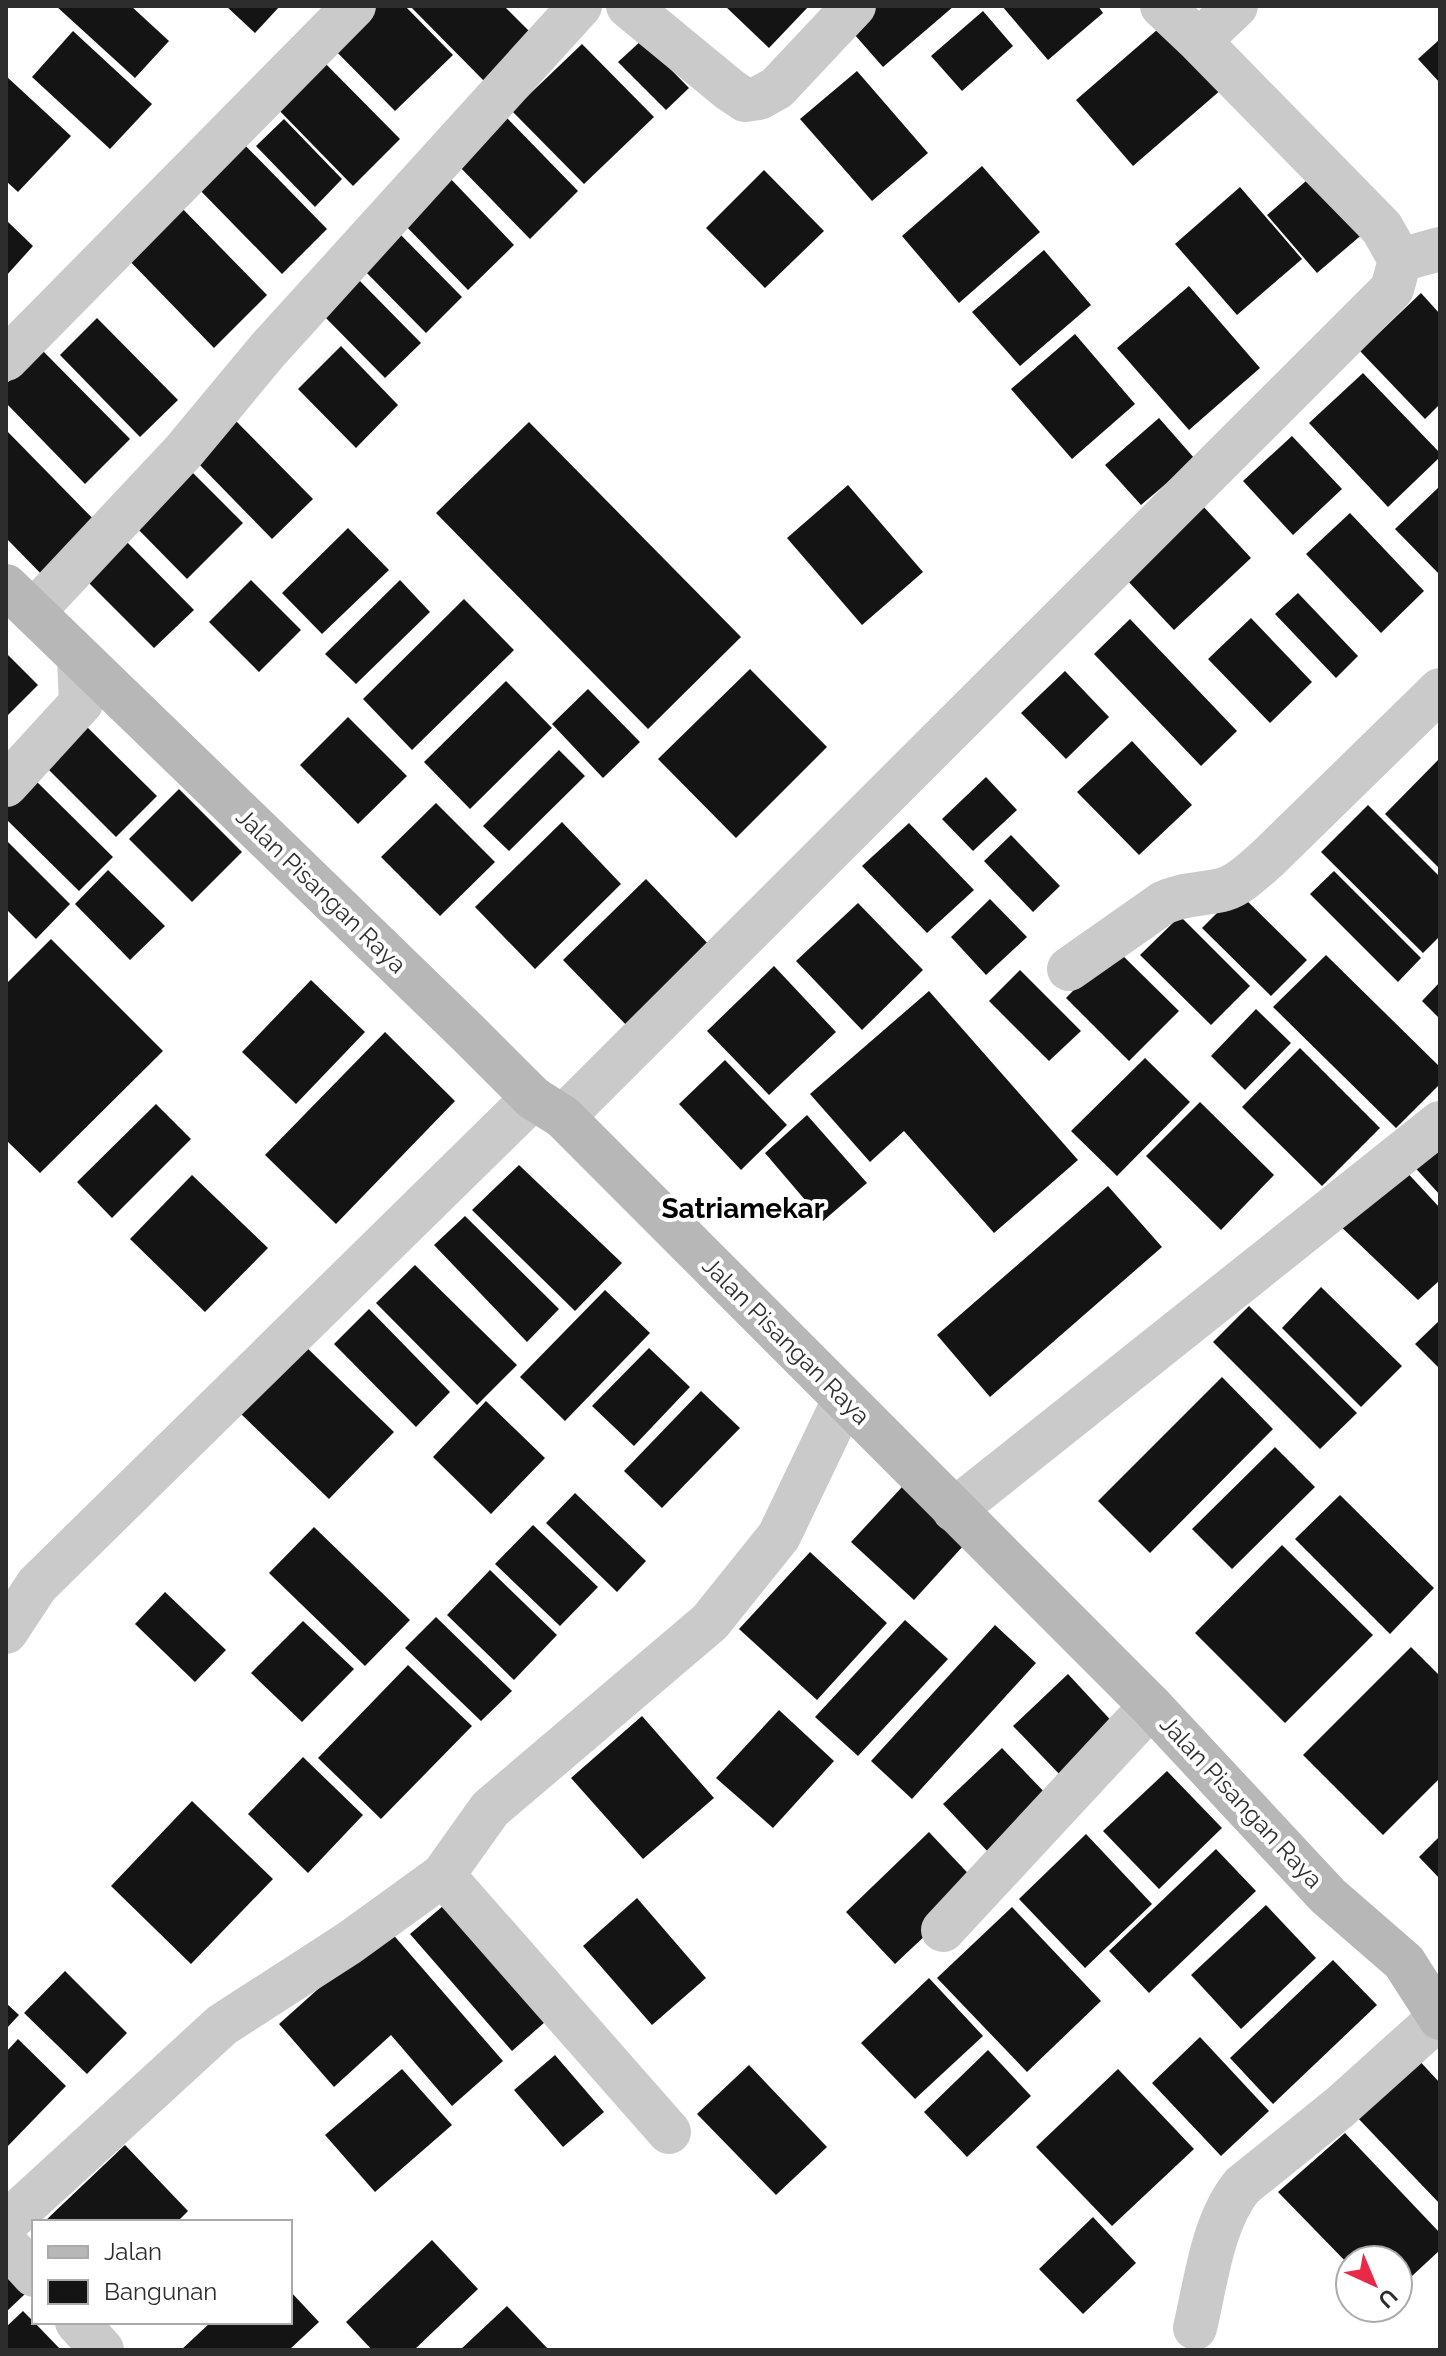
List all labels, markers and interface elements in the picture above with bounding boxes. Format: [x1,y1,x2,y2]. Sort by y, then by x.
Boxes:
street label: Jalan Pisangan Raya [230,802,412,979]
district label: Satriamekar [661,1192,825,1225]
street label: Jalan Pisangan Raya [697,1251,876,1430]
street label: Jalan Pisangan Raya [1154,1710,1329,1894]
legend [32,2220,292,2324]
text: Jalan [104,2237,162,2266]
north arrow [1334,2244,1414,2324]
text: Bangunan [104,2277,217,2306]
text: U [1373,2283,1403,2313]

